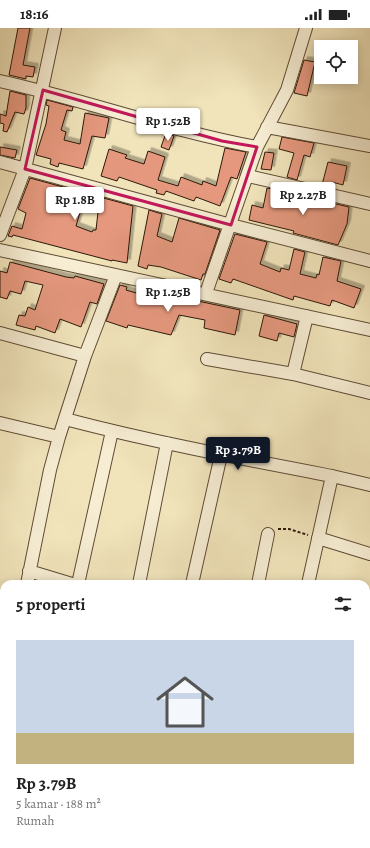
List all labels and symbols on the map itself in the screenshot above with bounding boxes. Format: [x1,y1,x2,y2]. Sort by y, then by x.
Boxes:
pin: Rp 1.52B [127,108,209,142]
pin: Rp 2.27B [262,182,344,216]
pin: Rp 1.8B [38,187,112,221]
pin: Rp 1.25B [127,279,209,313]
pin: Rp 3.79B [197,437,279,471]

